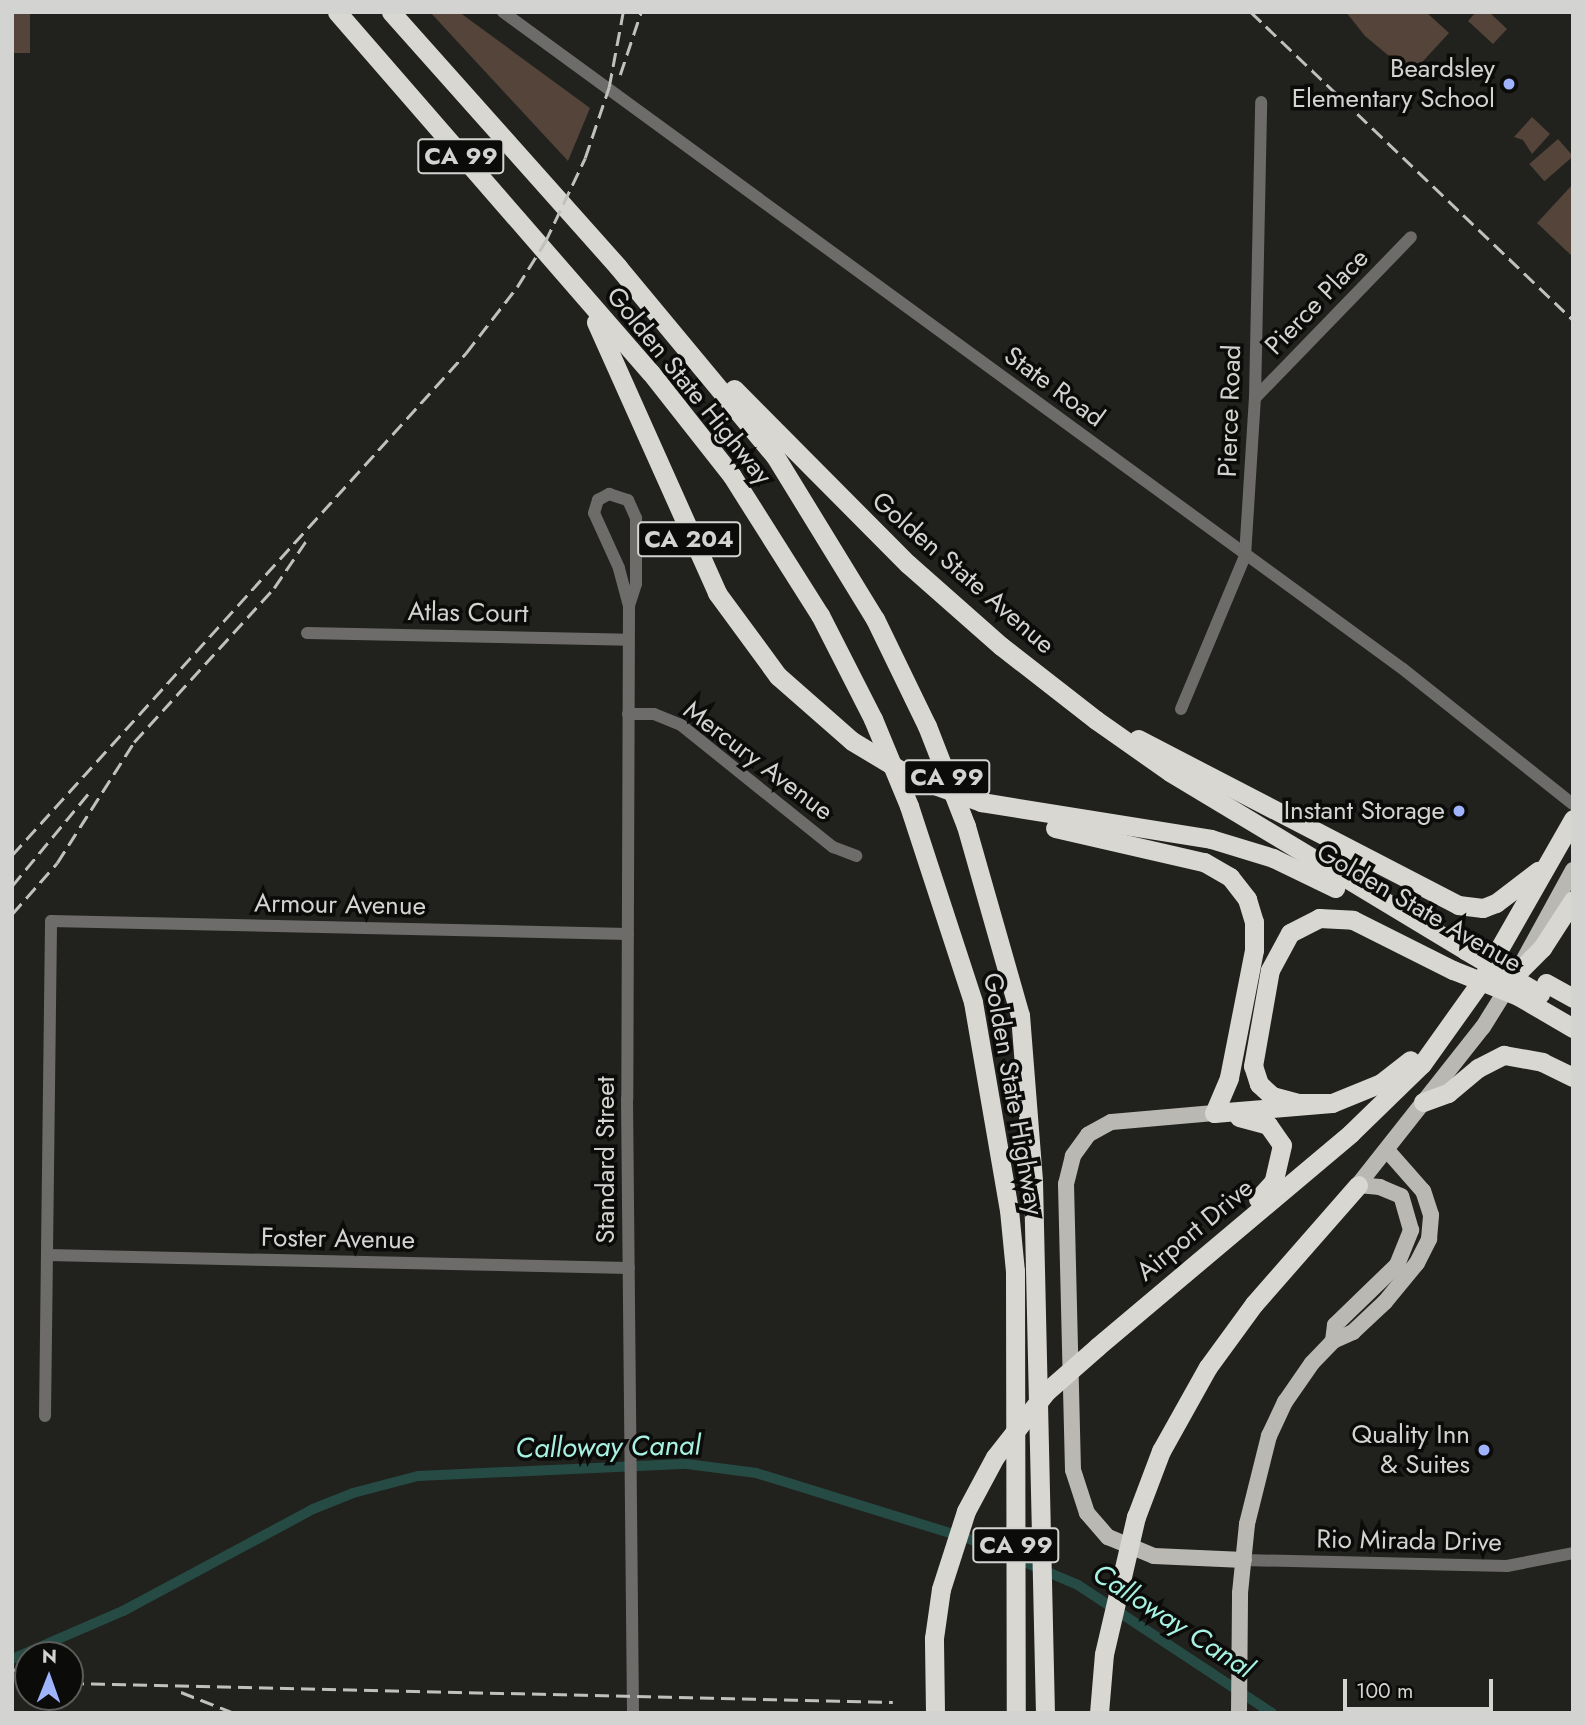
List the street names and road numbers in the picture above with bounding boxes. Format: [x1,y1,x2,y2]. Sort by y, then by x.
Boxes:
road number: CA 99 [417,136,505,176]
street label: Pierce Place [1259,243,1375,361]
street label: Golden State Highway [600,281,778,491]
street label: State Road [998,340,1110,434]
street label: Pierce Road [1212,344,1248,478]
street label: Golden State Avenue [865,485,1061,661]
road number: CA 204 [636,518,742,560]
street label: Atlas Court [407,596,529,630]
street label: Mercury Avenue [677,695,839,827]
road number: CA 99 [903,756,991,798]
street label: Golden State Avenue [1311,837,1527,979]
street label: Armour Avenue [254,888,426,922]
street label: Golden State Highway [976,970,1050,1218]
street label: Standard Street [590,1076,622,1244]
street label: Airport Drive [1130,1172,1260,1288]
street label: Foster Avenue [261,1222,415,1256]
street label: Rio Mirada Drive [1316,1524,1502,1558]
road number: CA 99 [972,1525,1060,1566]

